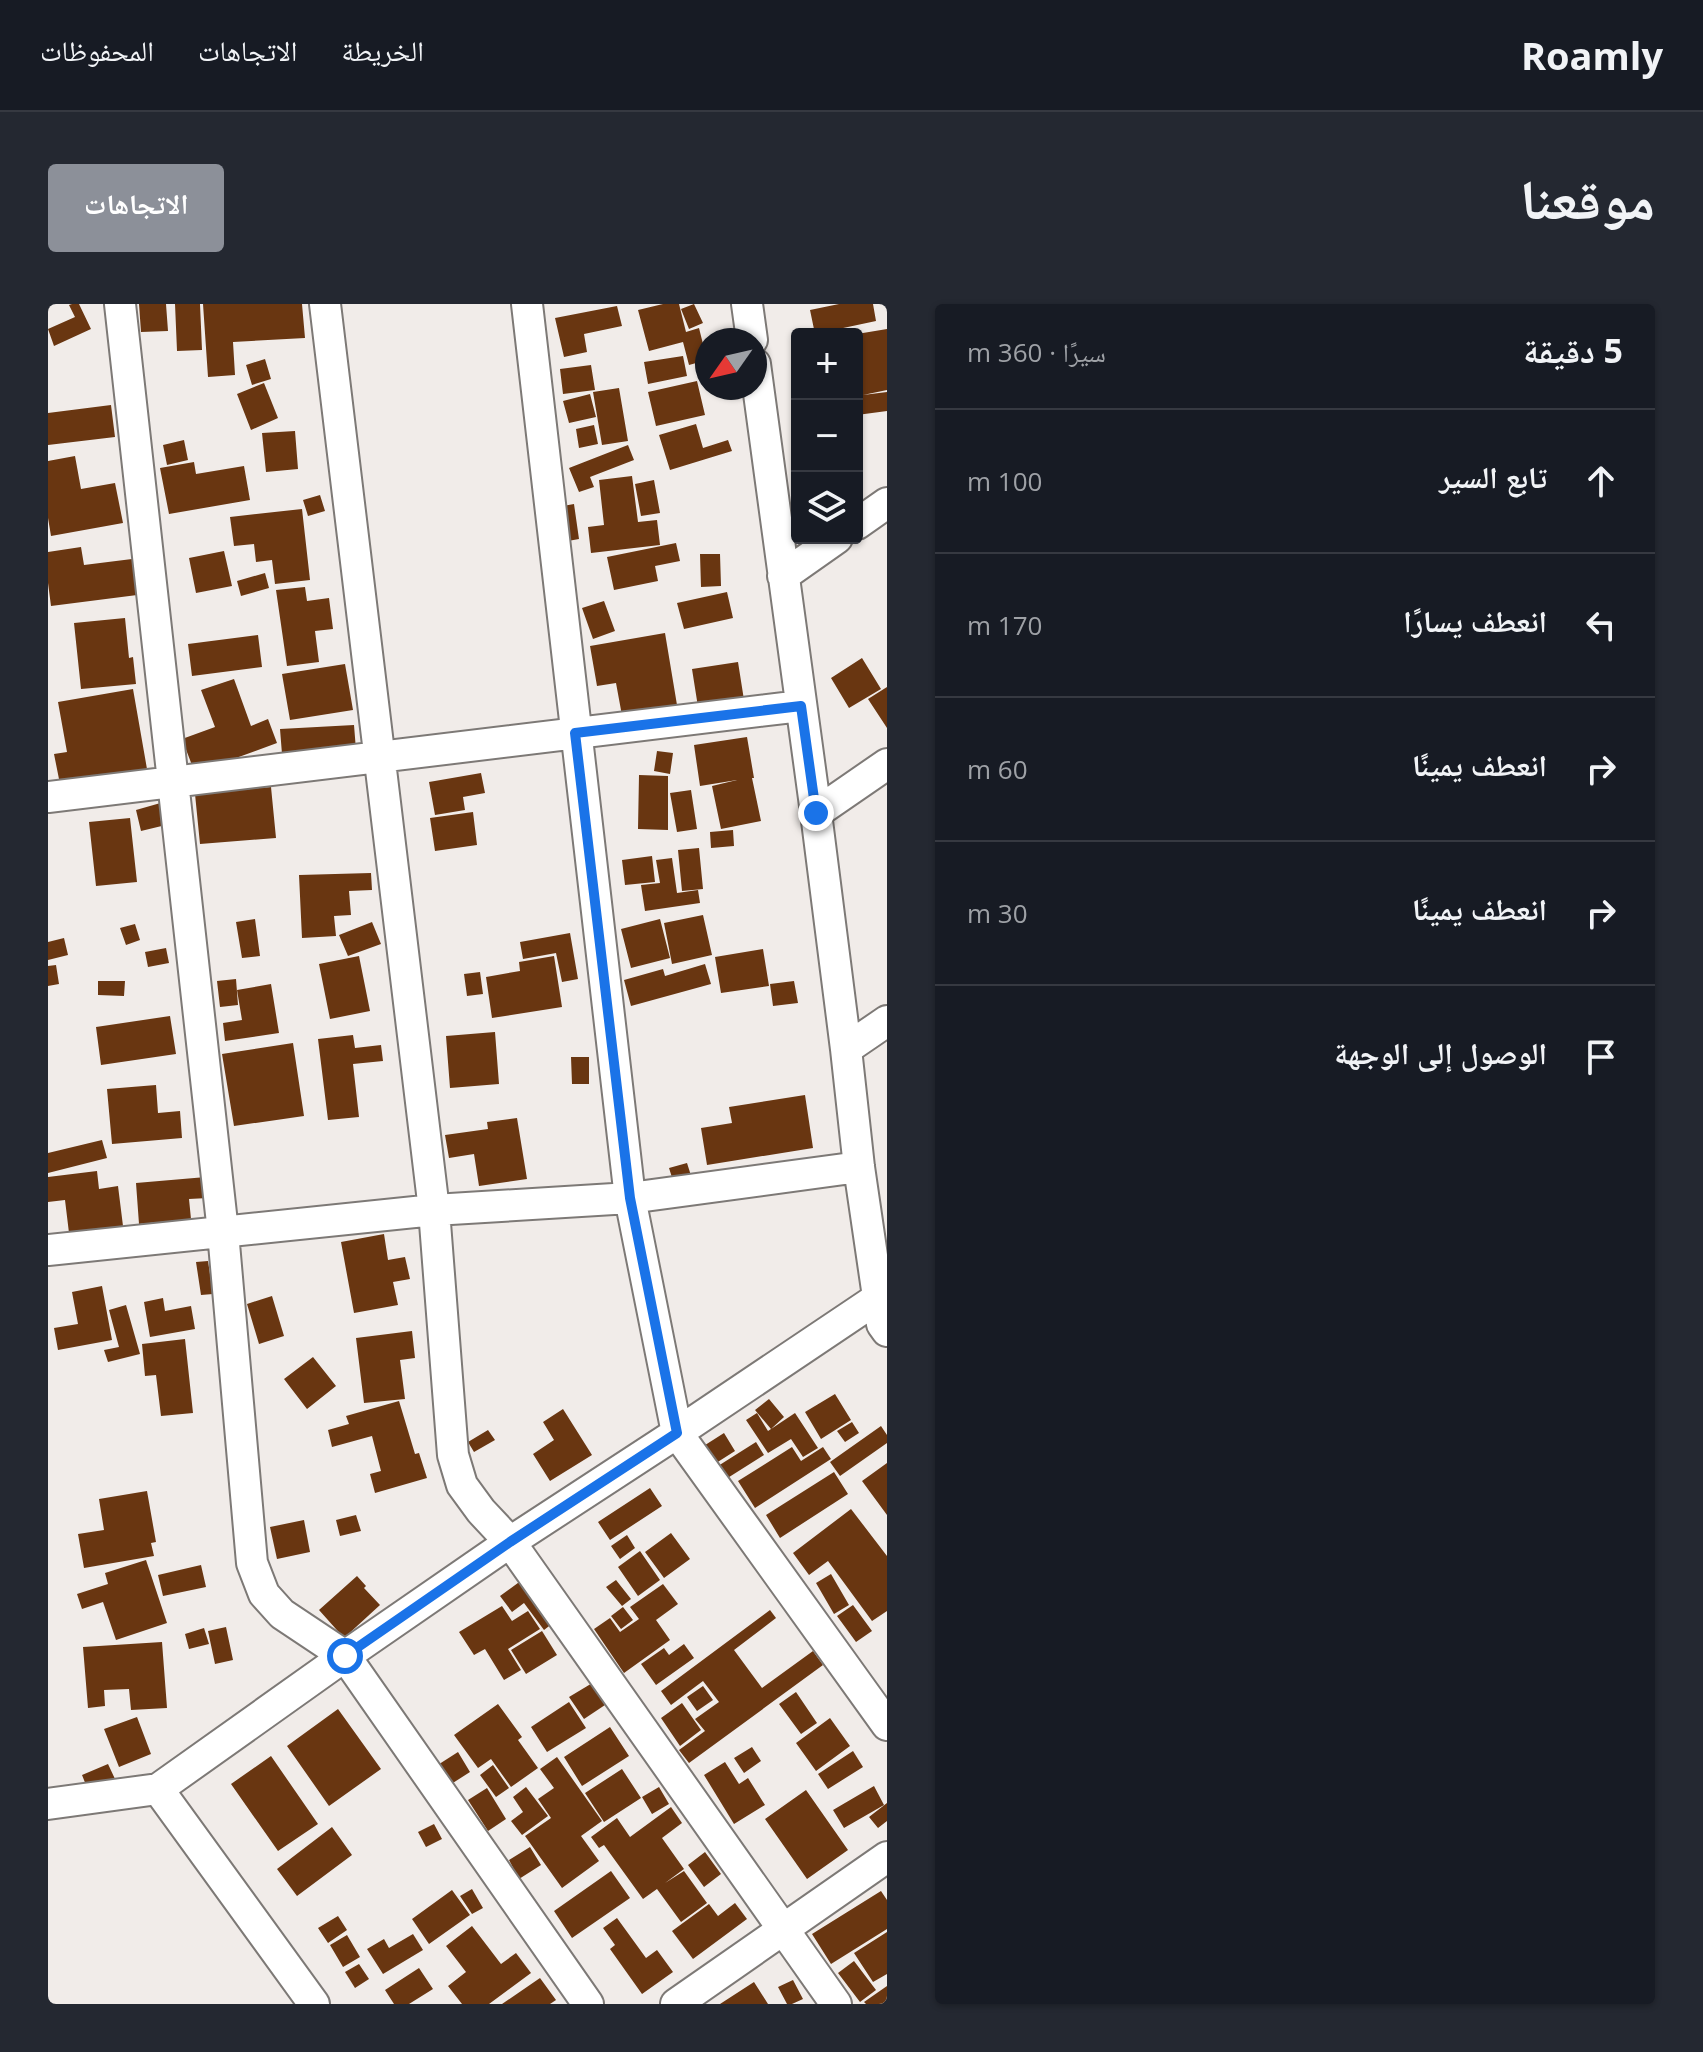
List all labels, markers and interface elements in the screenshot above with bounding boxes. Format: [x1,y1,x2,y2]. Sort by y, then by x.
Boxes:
text: Roamly [1521,29,1663,81]
text: المحفوظات [40,31,154,69]
text: الاتجاهات [198,31,297,69]
text: الخريطة [341,31,424,69]
text: موقعنا [1520,160,1655,236]
button: الاتجاهات [48,164,224,252]
text: 5 دقيقة [1523,327,1623,373]
north arrow [695,328,767,400]
map controls [791,328,863,544]
button: + [791,328,863,400]
text: سيرًا · 360 m [967,334,1106,370]
button: − [791,400,863,472]
text: تابع السير [1439,456,1547,497]
icon: ahead [1579,459,1623,503]
text: 100 m [967,463,1042,499]
button: layers [791,472,863,544]
text: انعطف يسارًا [1403,600,1547,641]
icon: left [1579,603,1623,647]
text: 170 m [967,607,1042,643]
text: انعطف يمينًا [1412,744,1547,785]
icon: right [1579,747,1623,791]
text: 60 m [967,751,1028,787]
route end [798,795,834,831]
text: انعطف يمينًا [1412,888,1547,929]
icon: right [1579,891,1623,935]
text: 30 m [967,895,1028,931]
text: الوصول إلى الوجهة [1334,1032,1547,1073]
icon: arrive [1579,1035,1623,1079]
route start [327,1638,363,1674]

